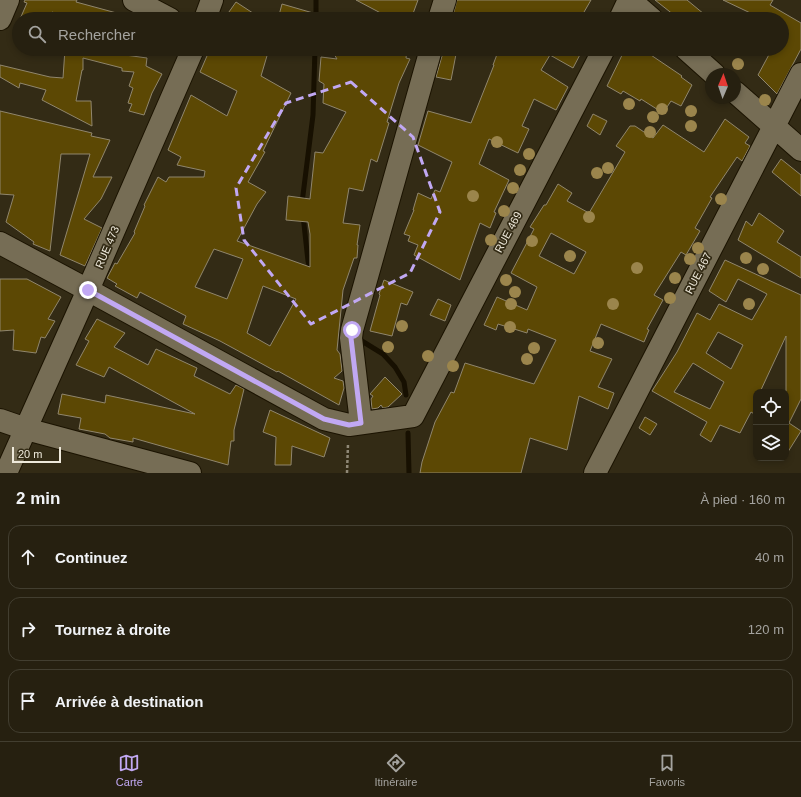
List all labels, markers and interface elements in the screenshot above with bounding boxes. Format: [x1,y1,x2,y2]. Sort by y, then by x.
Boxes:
search box [12,12,789,56]
icon: search [26,23,48,45]
text: Rechercher [58,26,136,43]
north arrow [705,68,741,104]
street label: RUE 469 [492,209,524,255]
street label: RUE 473 [93,224,121,270]
street label: RUE 467 [683,250,713,296]
route end [79,281,97,299]
route start [343,321,361,339]
map controls [753,389,789,461]
button: locate [753,389,789,425]
button: layers [753,425,789,461]
scale bar [12,445,61,464]
text: 20 m [18,448,42,460]
text: 2 min [16,489,60,508]
text: À pied · 160 m [700,492,785,507]
icon: ahead [17,546,39,568]
text: Continuez [55,549,128,566]
text: 40 m [755,550,784,565]
icon: right [17,618,39,640]
text: Tournez à droite [55,621,171,638]
text: 120 m [748,622,784,637]
icon: arrive [17,690,39,712]
text: Arrivée à destination [55,693,203,710]
tab: Carte [116,752,143,788]
tab: Itinéraire [375,752,417,788]
tab: Favoris [649,752,685,788]

